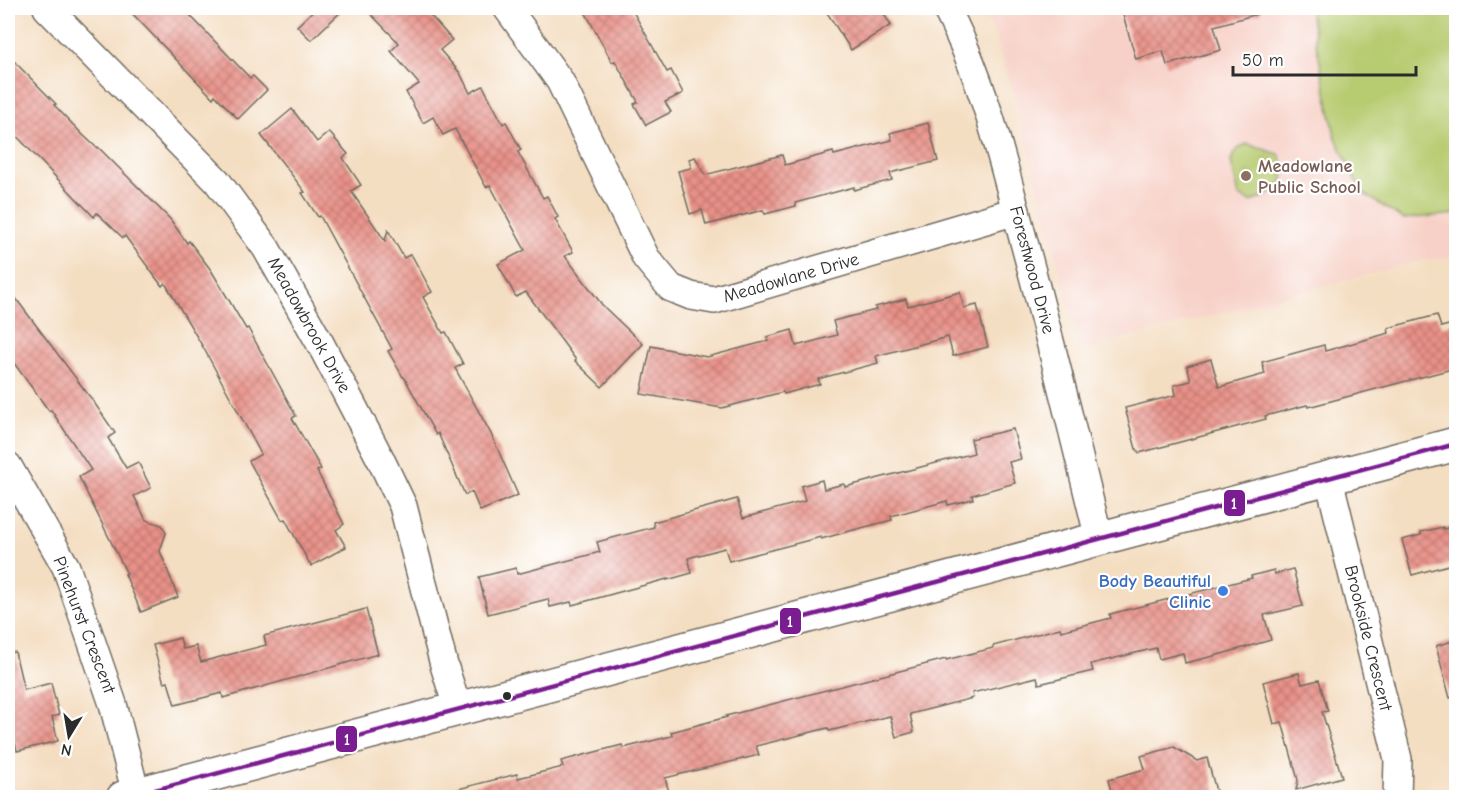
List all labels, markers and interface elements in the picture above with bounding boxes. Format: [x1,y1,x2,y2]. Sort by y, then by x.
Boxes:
scale bar [1233,39,1416,77]
text: 50 m [1242,50,1284,71]
place label: Meadowlane Public School [1258,156,1361,198]
marker: Meadowlane Public School [1239,169,1253,183]
street label: Forestwood Drive [1005,204,1059,336]
street label: Meadowlane Drive [721,249,861,307]
street label: Meadowbrook Drive [263,253,355,397]
line badge: 1 [1223,489,1246,517]
text: 1 [1231,495,1237,513]
street label: Pinehurst Crescent [48,554,120,697]
street label: Brookside Crescent [1340,563,1396,714]
place label: Body Beautiful Clinic [1099,571,1212,613]
marker: Body Beautiful Clinic [1216,584,1230,598]
line badge: 1 [779,607,802,635]
text: 1 [787,613,793,631]
unlabelled marker [501,690,513,702]
north arrow [39,706,99,766]
line badge: 1 [335,725,358,753]
text: 1 [344,731,350,749]
text: N [59,740,73,760]

